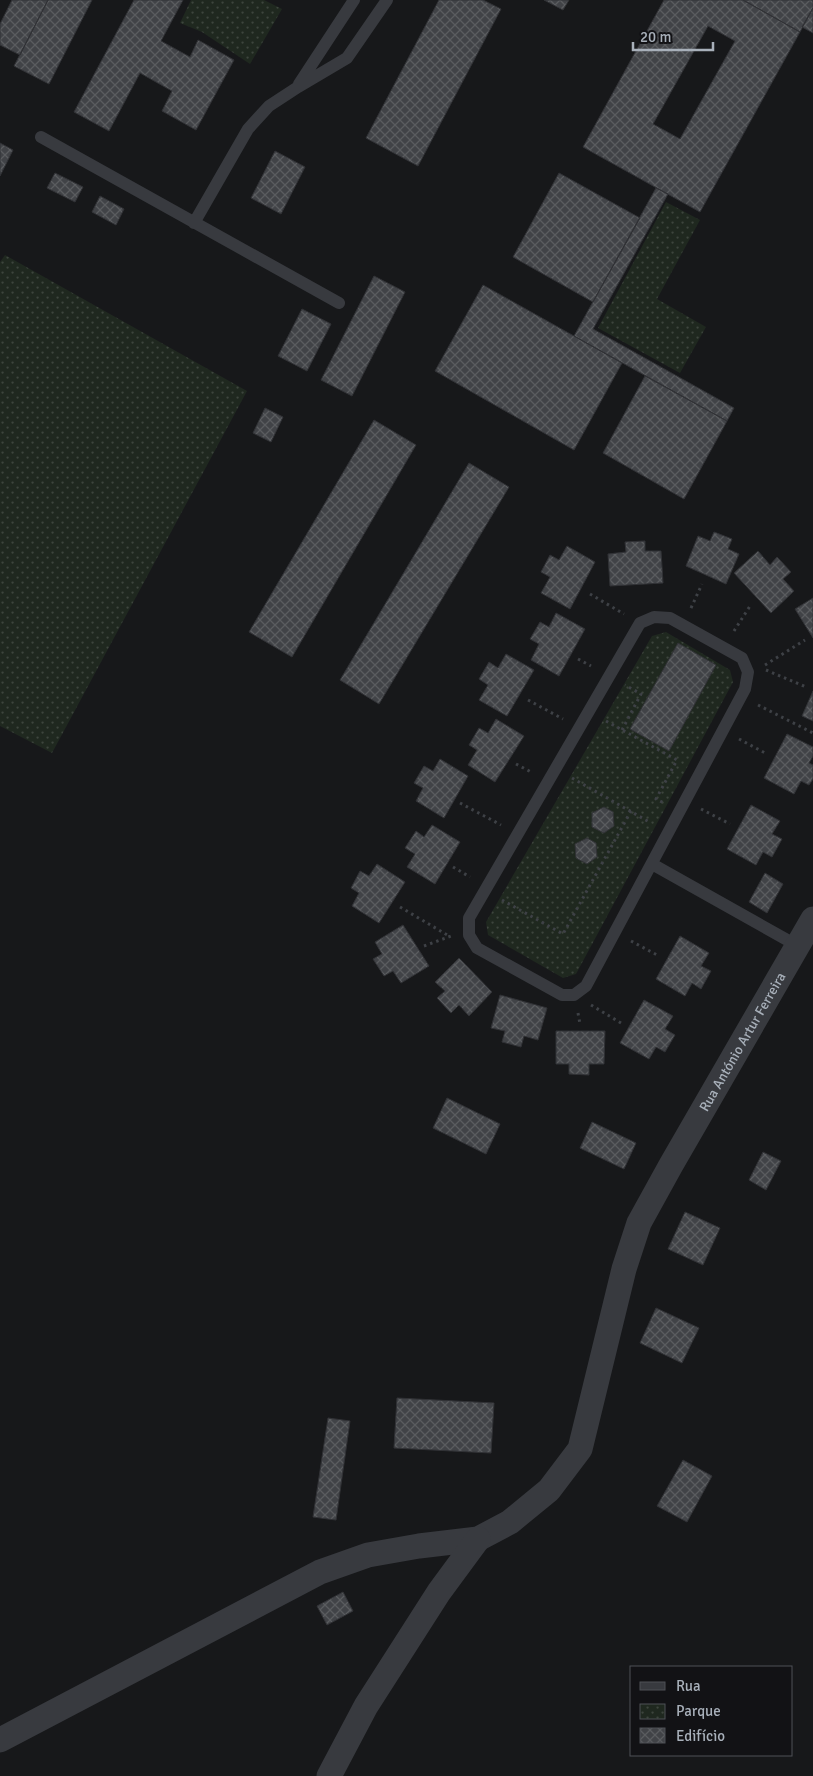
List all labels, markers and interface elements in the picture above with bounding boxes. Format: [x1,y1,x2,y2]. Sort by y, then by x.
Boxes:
scale bar [633,20,713,52]
text: 20 m [640,28,671,46]
street label: Rua António Artur Ferreira [695,969,789,1114]
legend [630,1666,793,1756]
text: Rua [676,1677,701,1695]
text: Parque [676,1702,721,1720]
text: Edifício [676,1727,725,1745]

